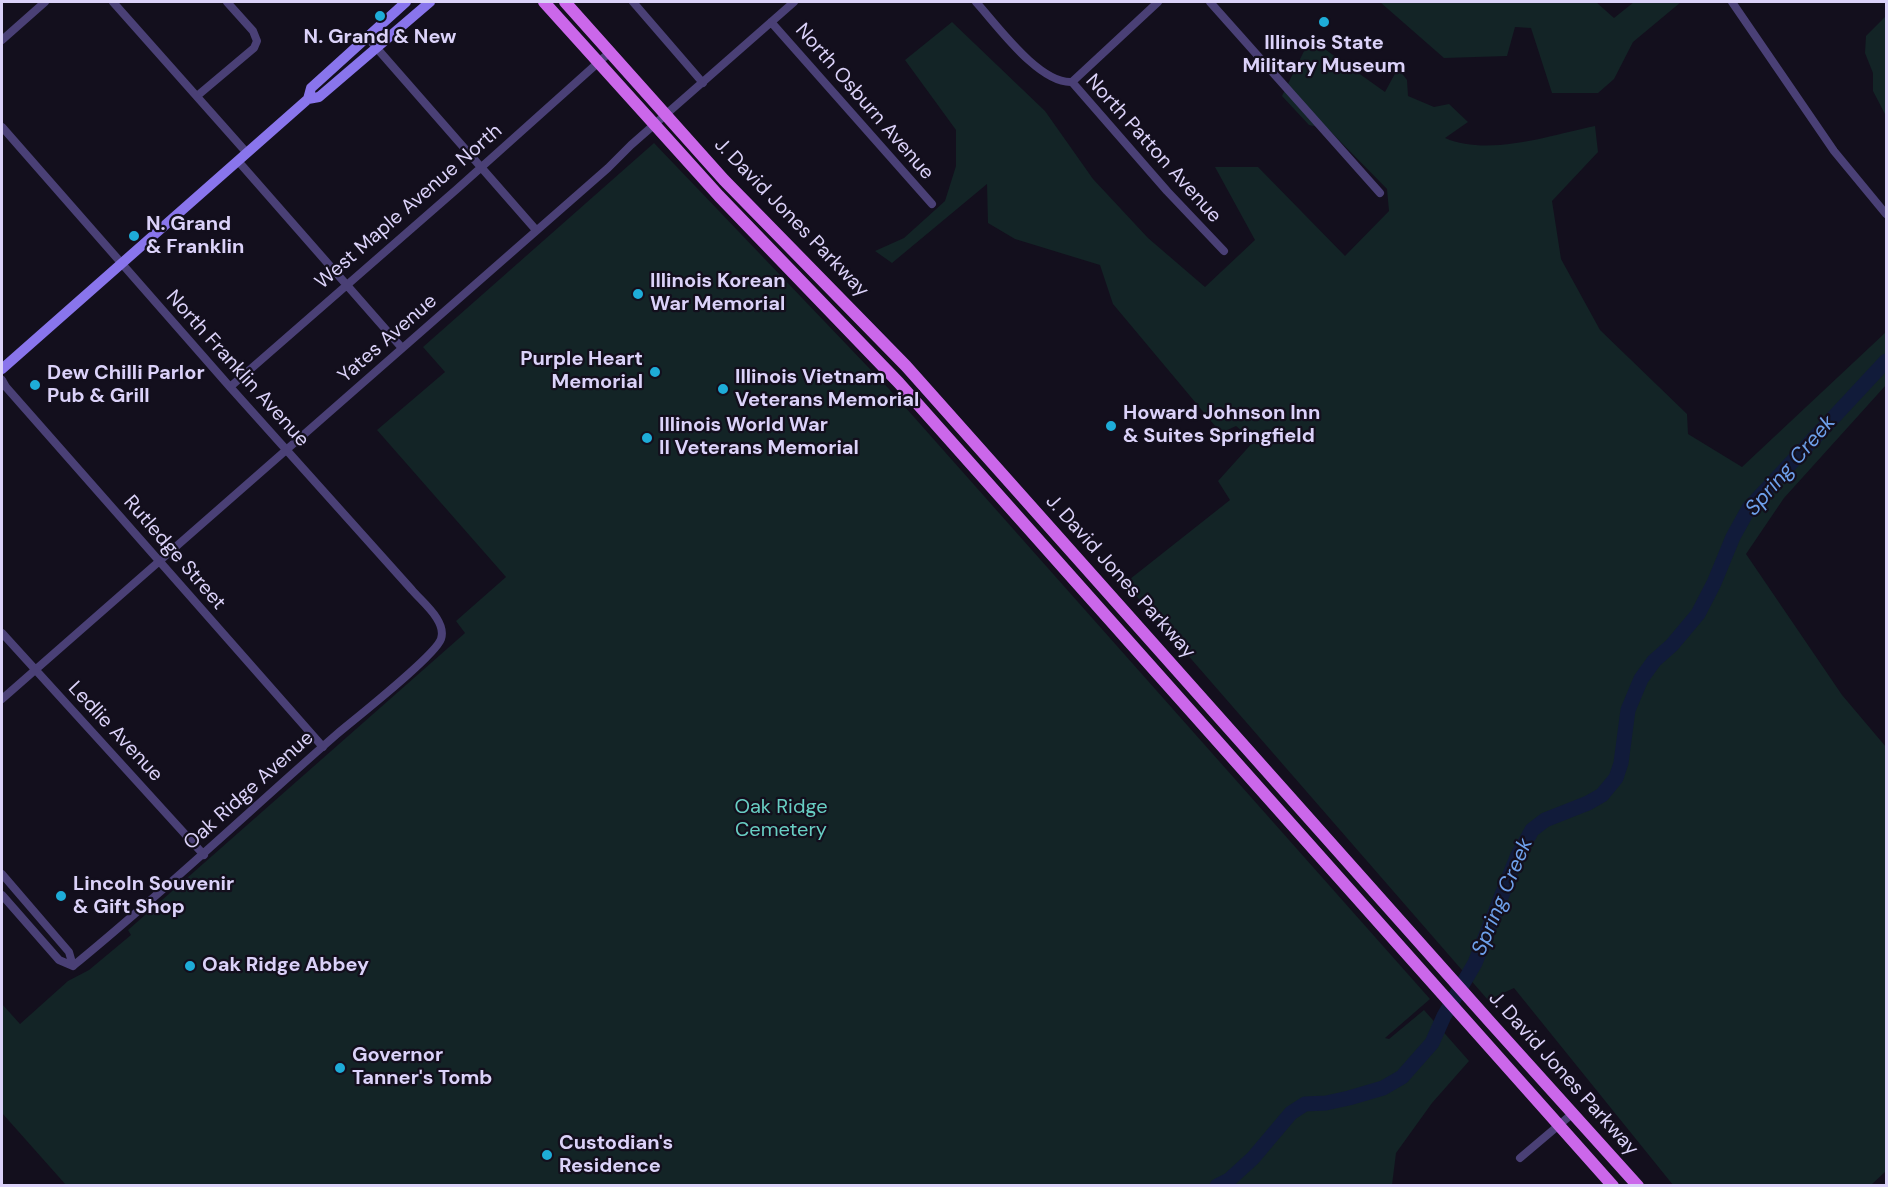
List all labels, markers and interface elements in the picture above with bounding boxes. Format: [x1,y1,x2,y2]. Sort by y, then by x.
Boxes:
marker: N. Grand & New [373,9,387,23]
marker: Illinois State Military Museum [1317,15,1331,29]
street label: North Osburn Avenue [790,19,938,185]
place label: N. Grand & New [304,26,456,50]
place label: Illinois State Military Museum [1242,32,1406,79]
street label: North Patton Avenue [1080,70,1226,228]
street label: West Maple Avenue North [311,119,507,295]
street label: J. David Jones Parkway [709,133,873,303]
place label: N. Grand & Franklin [146,213,244,260]
marker: N. Grand & Franklin [127,229,141,243]
place label: Illinois Korean War Memorial [650,270,785,317]
street label: North Franklin Avenue [160,286,314,452]
marker: Illinois Korean War Memorial [631,287,645,301]
street label: Yates Avenue [334,290,442,388]
place label: Purple Heart Memorial [520,348,643,395]
place label: Dew Chilli Parlor Pub & Grill [47,362,205,409]
marker: Purple Heart Memorial [648,365,662,379]
place label: Illinois Vietnam Veterans Memorial [735,366,919,413]
marker: Dew Chilli Parlor Pub & Grill [28,378,42,392]
marker: Illinois Vietnam Veterans Memorial [716,382,730,396]
place label: Howard Johnson Inn & Suites Springfield [1123,402,1320,449]
water label: Spring Creek [1740,411,1842,521]
place label: Illinois World War II Veterans Memorial [659,414,859,461]
marker: Howard Johnson Inn & Suites Springfield [1104,419,1118,433]
marker: Illinois World War II Veterans Memorial [640,431,654,445]
street label: J. David Jones Parkway [1040,490,1200,664]
street label: Rutledge Street [118,491,230,615]
street label: Ledlie Avenue [63,677,167,787]
street label: Oak Ridge Avenue [179,726,319,856]
park label: Oak Ridge Cemetery [734,796,828,843]
water label: Spring Creek [1467,835,1539,959]
place label: Lincoln Souvenir & Gift Shop [73,873,234,920]
marker: Lincoln Souvenir & Gift Shop [54,889,68,903]
place label: Oak Ridge Abbey [202,954,369,978]
marker: Oak Ridge Abbey [183,959,197,973]
street label: J. David Jones Parkway [1483,987,1643,1161]
place label: Governor Tanner's Tomb [352,1044,492,1091]
marker: Governor Tanner's Tomb [333,1061,347,1075]
place label: Custodian's Residence [559,1132,673,1179]
marker: Custodian's Residence [540,1148,554,1162]

